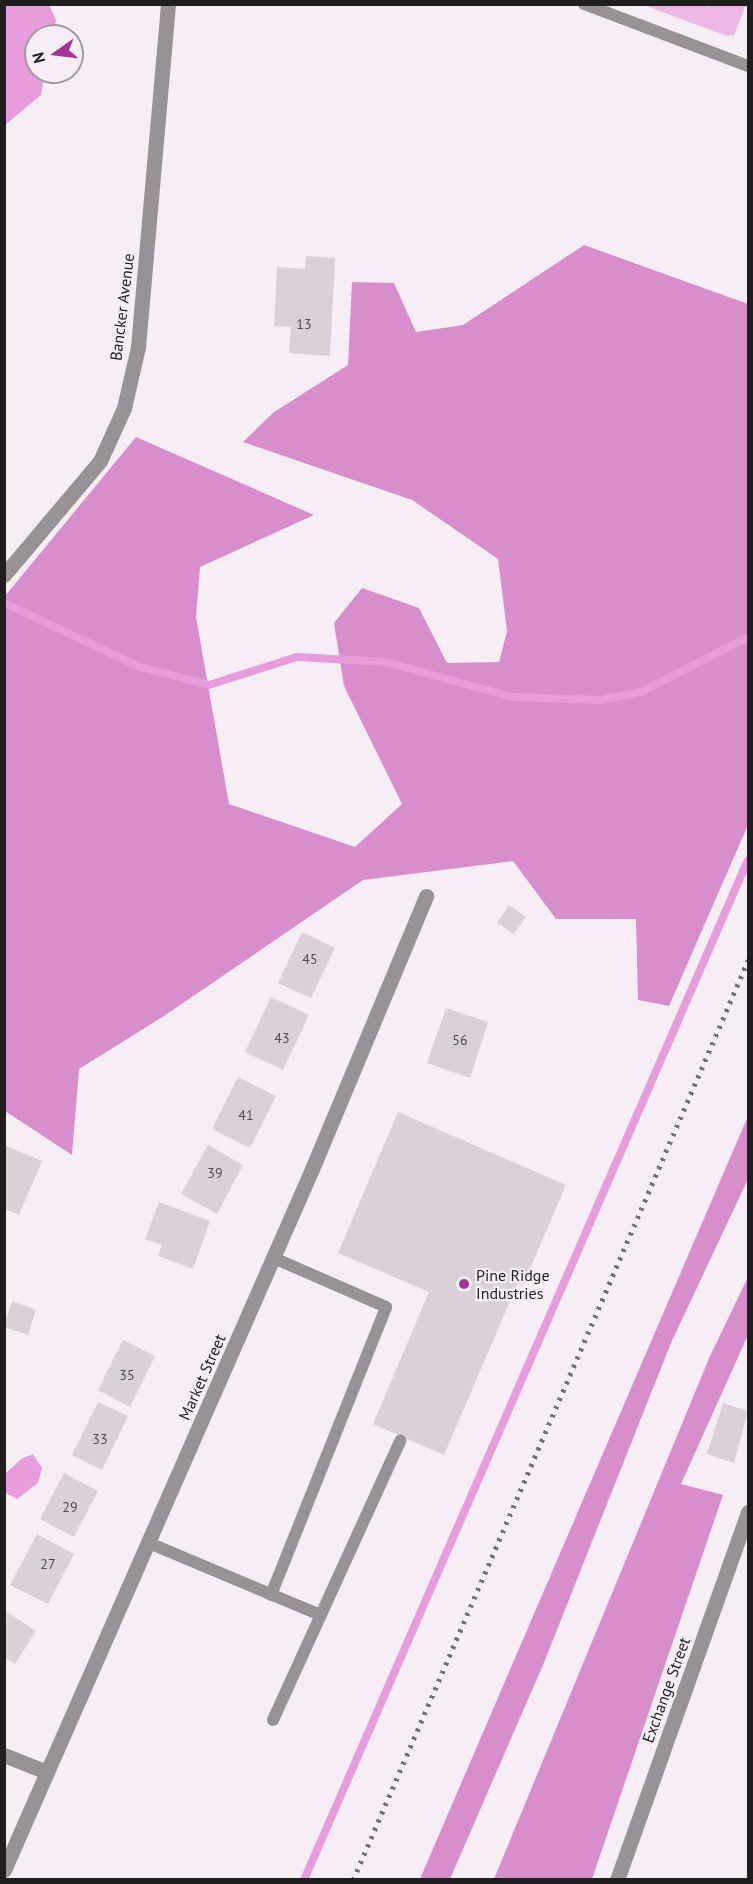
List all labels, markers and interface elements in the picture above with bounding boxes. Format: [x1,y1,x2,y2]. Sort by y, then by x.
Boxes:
north arrow [24,24,84,84]
text: N [28,50,49,65]
street label: Bancker Avenue [106,252,138,362]
house number: 13 [296,316,312,332]
house number: 45 [302,951,318,967]
house number: 43 [274,1030,290,1046]
house number: 56 [452,1032,468,1048]
house number: 41 [238,1107,254,1123]
house number: 39 [207,1165,223,1181]
place label: Pine Ridge Industries [476,1265,550,1303]
marker: Pine Ridge Industries [457,1277,471,1291]
street label: Market Street [174,1331,230,1423]
house number: 35 [119,1367,135,1383]
house number: 33 [92,1431,108,1447]
house number: 29 [62,1499,78,1515]
house number: 27 [40,1556,56,1572]
street label: Exchange Street [638,1635,694,1745]

